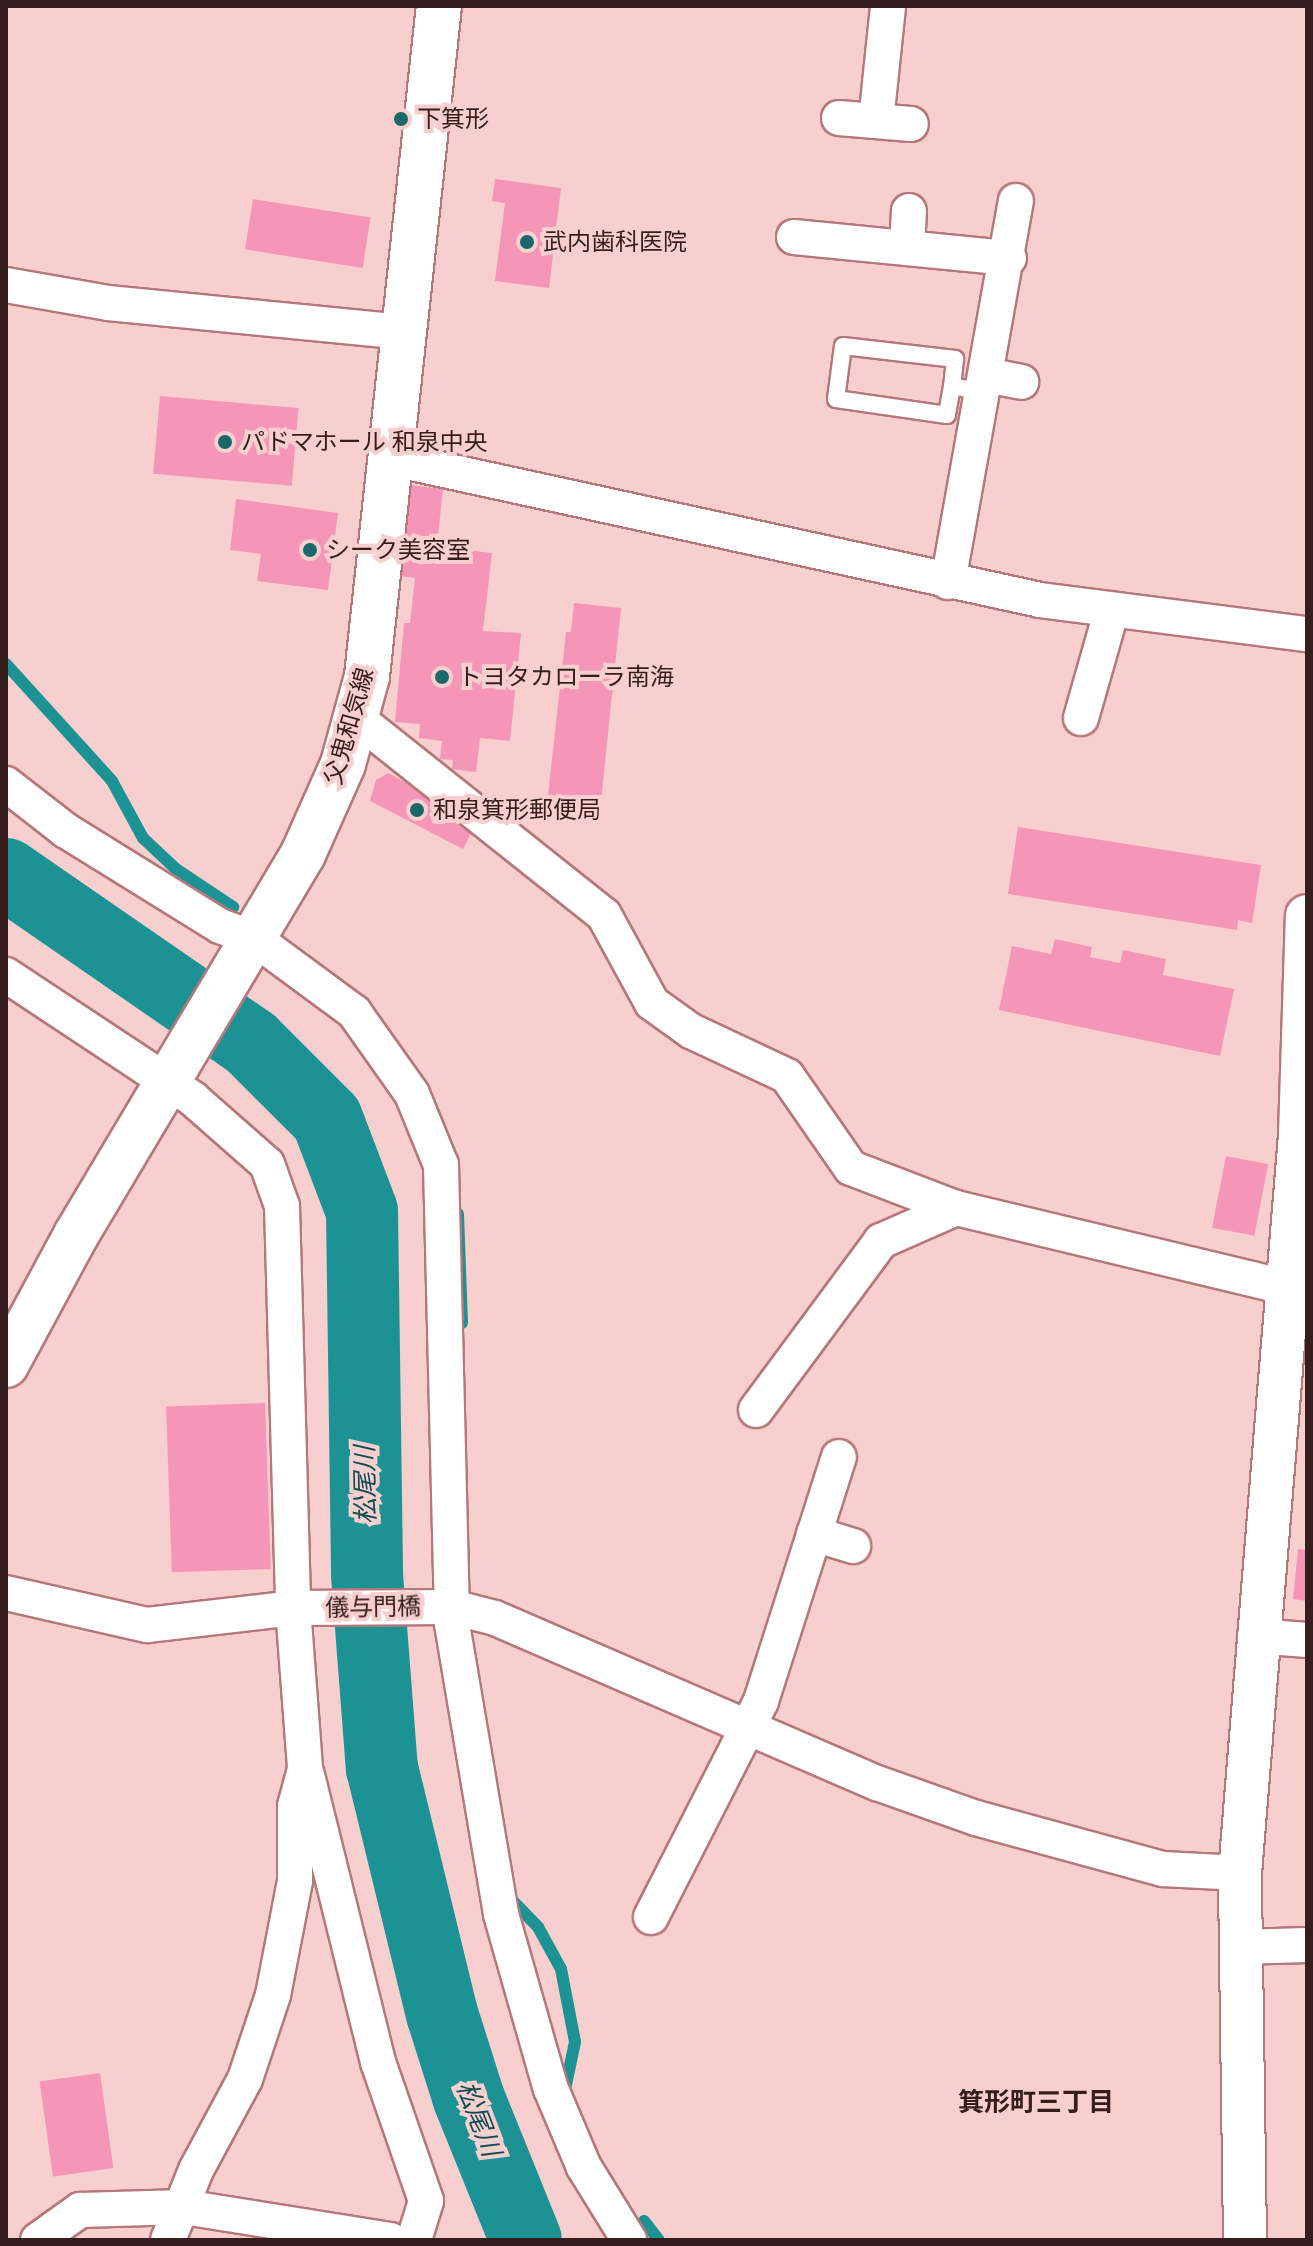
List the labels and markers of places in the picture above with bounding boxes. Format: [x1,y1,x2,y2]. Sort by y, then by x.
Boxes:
place label: 下箕形 [417,105,489,133]
marker: 下箕形 [392,110,410,128]
place label: 武内歯科医院 [543,228,687,256]
marker: 武内歯科医院 [518,233,536,251]
place label: パドマホール 和泉中央 [241,428,487,456]
marker: パドマホール 和泉中央 [216,433,234,451]
place label: シーク美容室 [326,536,470,564]
marker: シーク美容室 [301,541,319,559]
place label: トヨタカローラ南海 [458,663,674,691]
marker: トヨタカローラ南海 [433,668,451,686]
place label: 和泉箕形郵便局 [433,796,601,824]
marker: 和泉箕形郵便局 [408,801,426,819]

